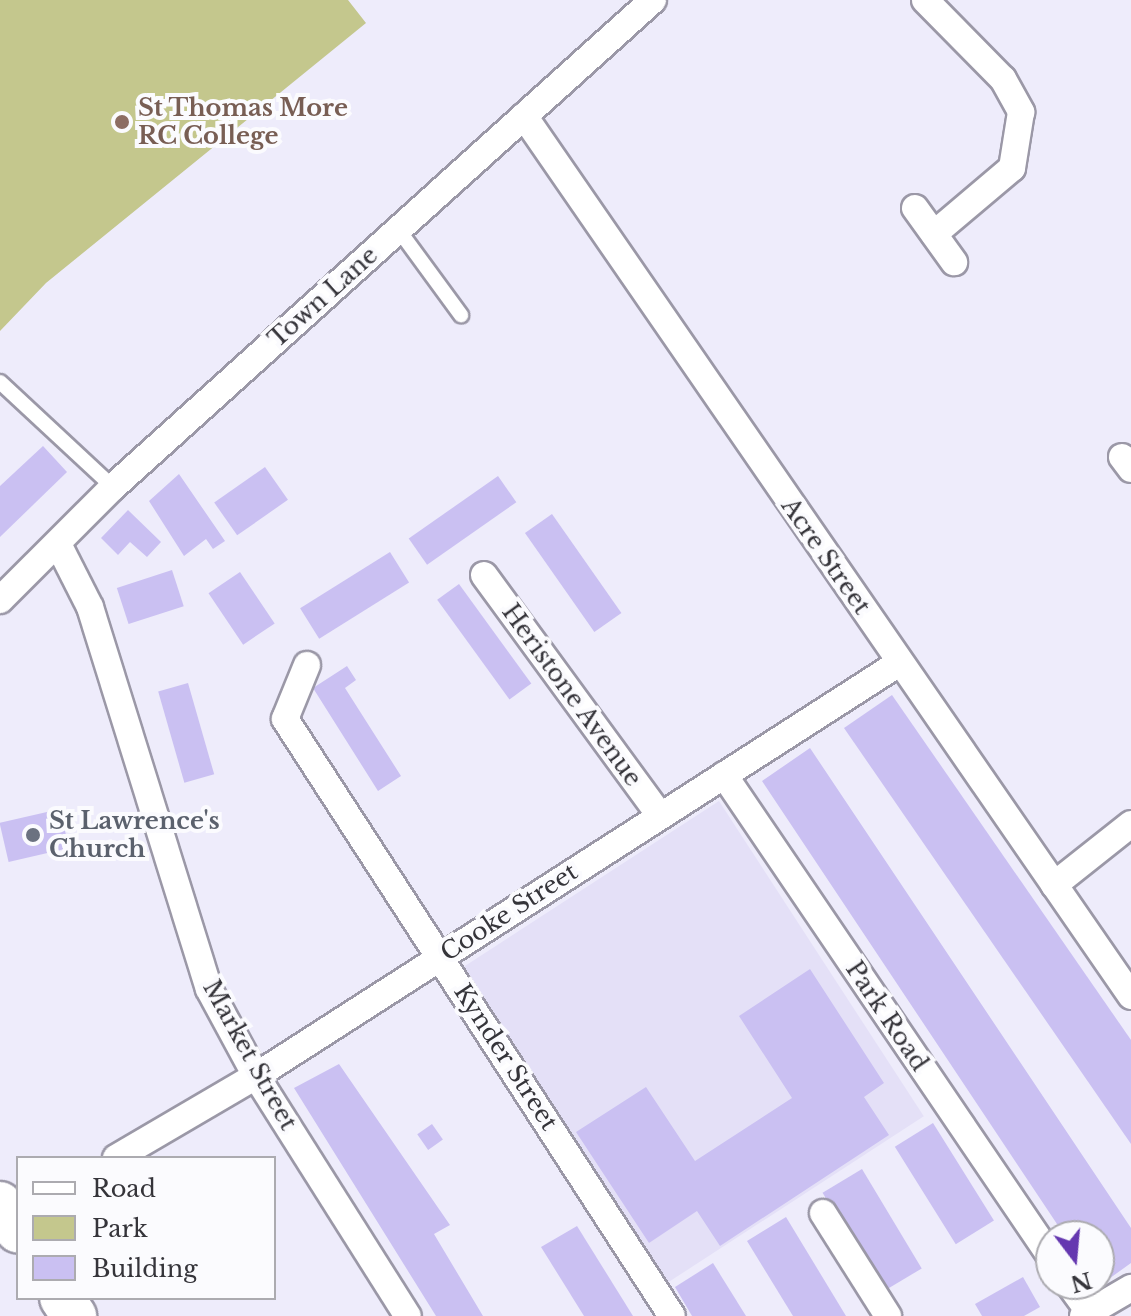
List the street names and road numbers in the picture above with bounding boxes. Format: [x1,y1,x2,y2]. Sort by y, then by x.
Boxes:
street label: Town Lane [263,241,383,353]
street label: Acre Street [775,492,877,620]
street label: Heristone Avenue [496,598,648,792]
street label: Cooke Street [435,857,583,967]
street label: Park Road [840,956,934,1076]
street label: Market Street [197,975,303,1135]
street label: Kynder Street [448,978,564,1136]

